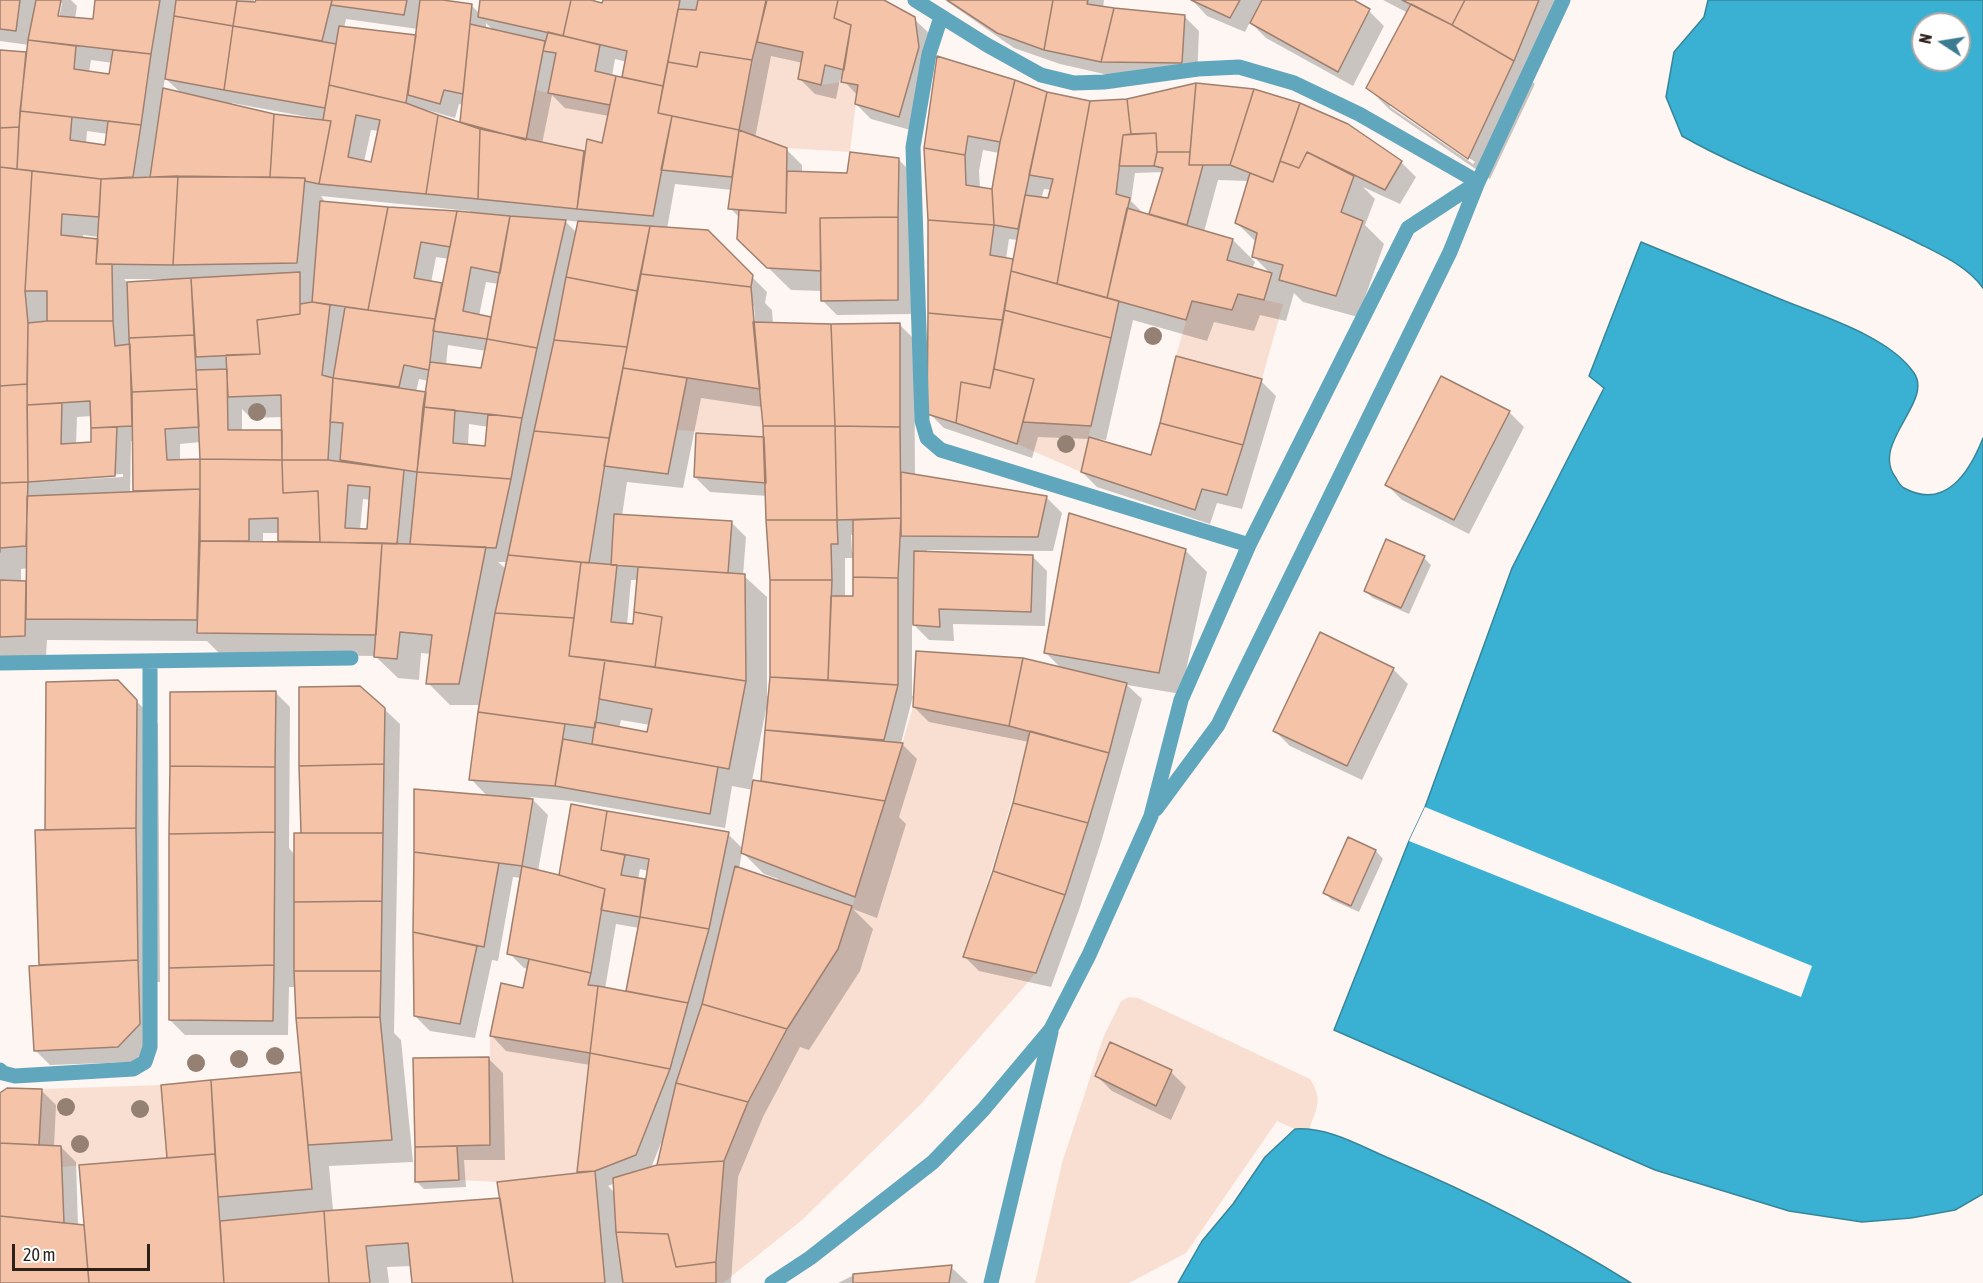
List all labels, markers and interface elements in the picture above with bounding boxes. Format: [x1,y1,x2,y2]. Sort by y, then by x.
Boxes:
north arrow [1911,12,1971,72]
text: N [1916,32,1935,45]
scale bar [15,1232,153,1270]
text: 20 m [23,1244,55,1265]

